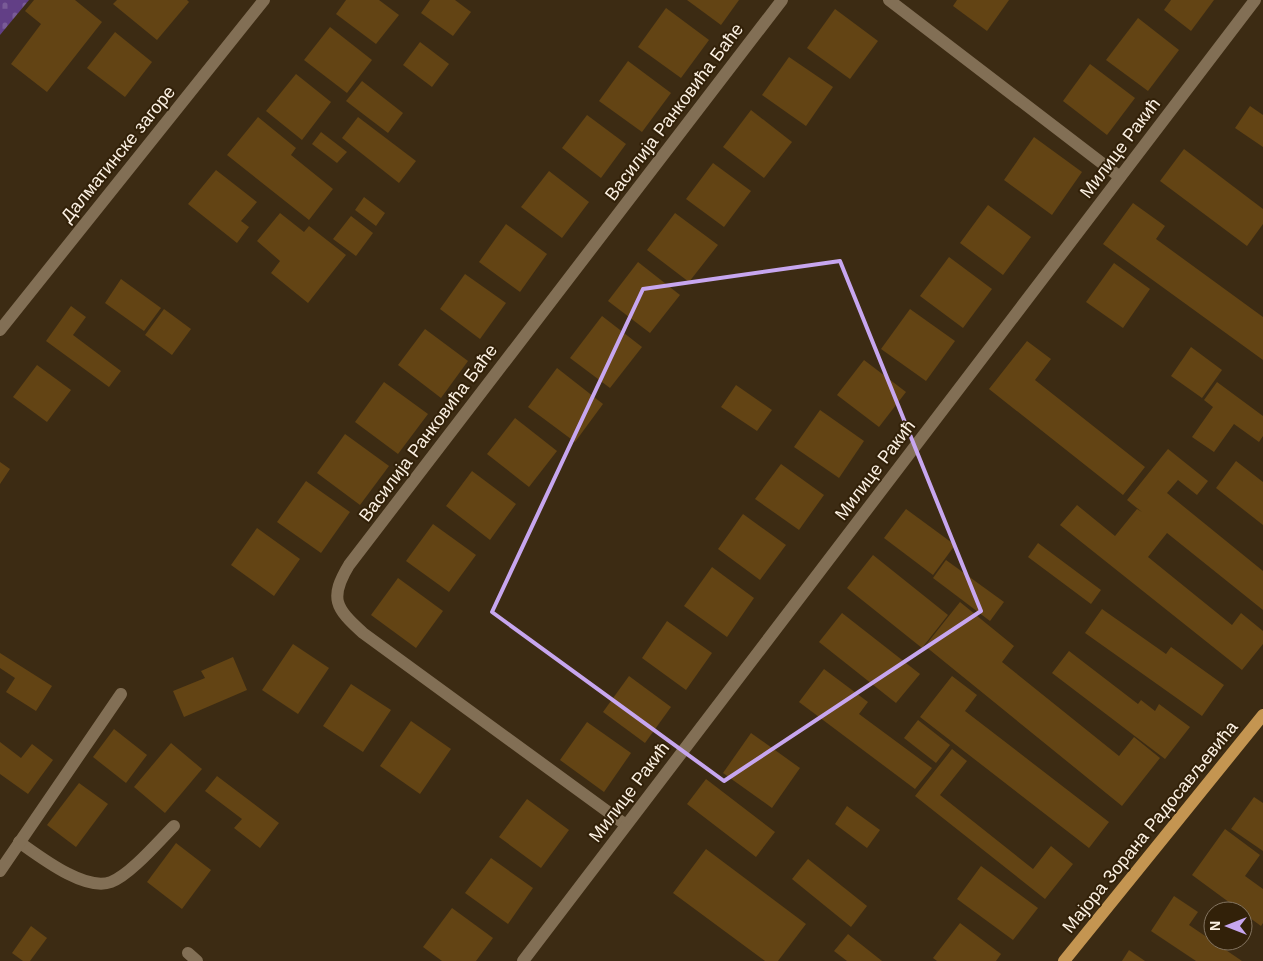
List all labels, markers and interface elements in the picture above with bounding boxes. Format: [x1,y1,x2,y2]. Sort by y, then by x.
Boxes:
street label: Василија Ранковића Баће [601,19,747,205]
street label: Далматинске загоре [57,82,179,226]
street label: Милице Ракић [1076,94,1164,202]
street label: Василија Ранковића Баће [355,340,501,526]
street label: Милице Ракић [831,416,919,524]
street label: Мајора Зорана Радосављевића [1058,716,1242,937]
street label: Милице Ракић [585,738,673,846]
north arrow [1203,901,1253,951]
text: N [1207,921,1223,931]

